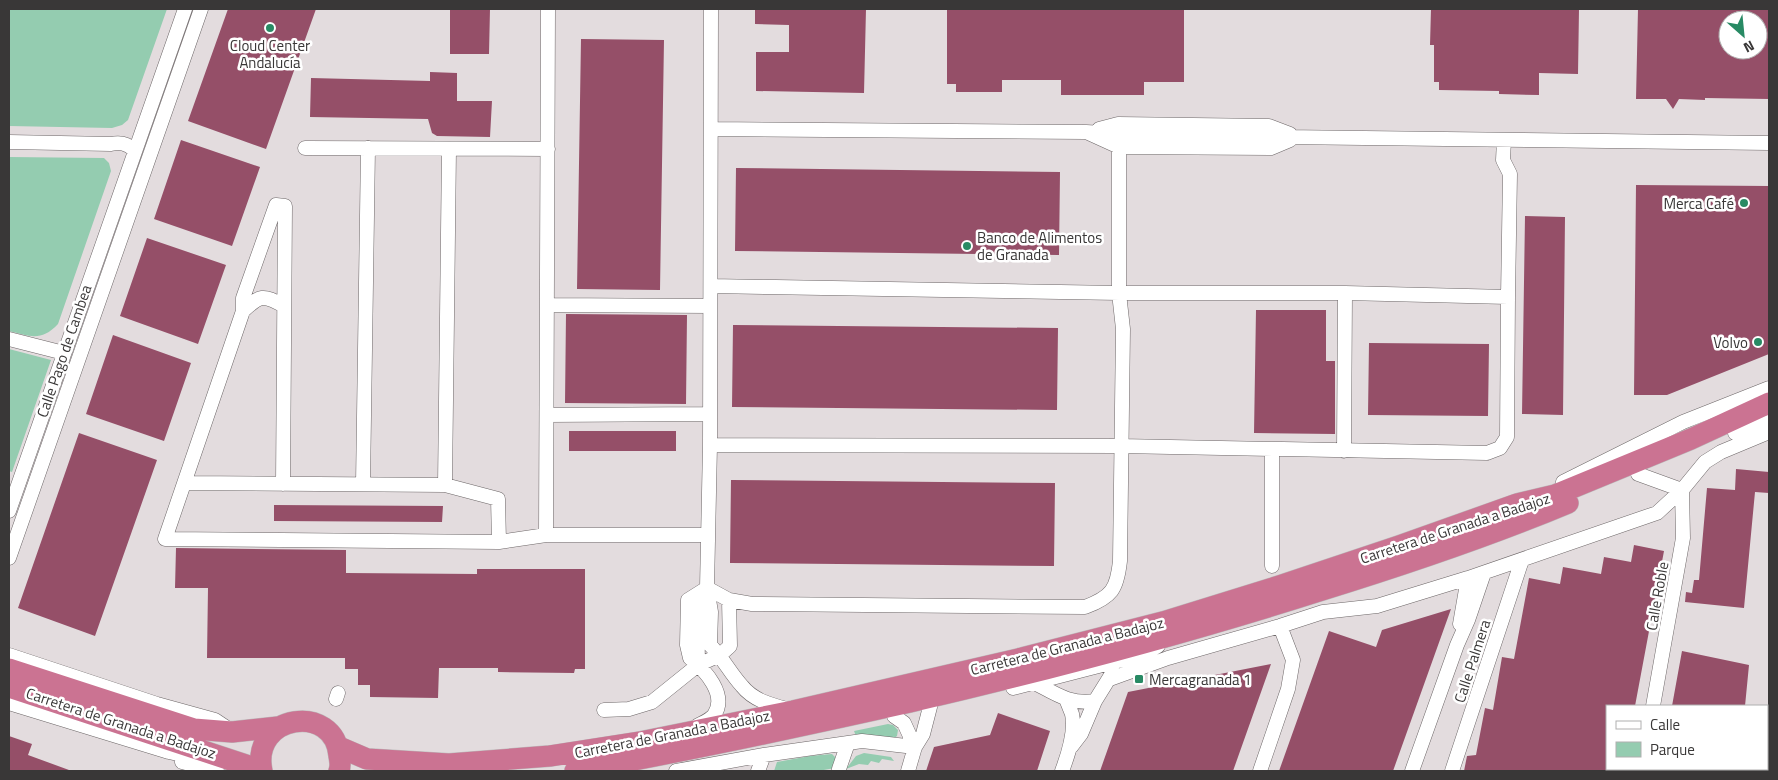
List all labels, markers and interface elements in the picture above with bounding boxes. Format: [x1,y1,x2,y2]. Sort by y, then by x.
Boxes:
north arrow [1718,10,1768,60]
marker: Cloud Center Andalucía [264,22,276,34]
place label: Cloud Center Andalucía [230,34,310,74]
text: N [1740,35,1758,59]
place label: Merca Café [1663,192,1734,215]
marker: Merca Café [1738,197,1750,209]
place label: Banco de Alimentos de Granada [977,226,1102,266]
marker: Banco de Alimentos de Granada [961,240,973,252]
street label: Calle Pago de Cambea [31,281,98,420]
place label: Volvo [1713,331,1748,354]
marker: Volvo [1752,336,1764,348]
street label: Carretera de Granada a Badajoz [1357,486,1553,570]
street label: Calle Roble [1640,560,1674,632]
street label: Carretera de Granada a Badajoz [968,611,1166,681]
street label: Calle Palmera [1448,616,1496,706]
place label: Mercagranada 1 [1149,668,1251,691]
marker: Mercagranada 1 [1133,673,1145,685]
street label: Carretera de Granada a Badajoz [23,681,219,765]
street label: Carretera de Granada a Badajoz [572,704,772,764]
legend [1606,705,1768,770]
text: Calle [1650,713,1680,736]
text: Parque [1650,738,1695,761]

